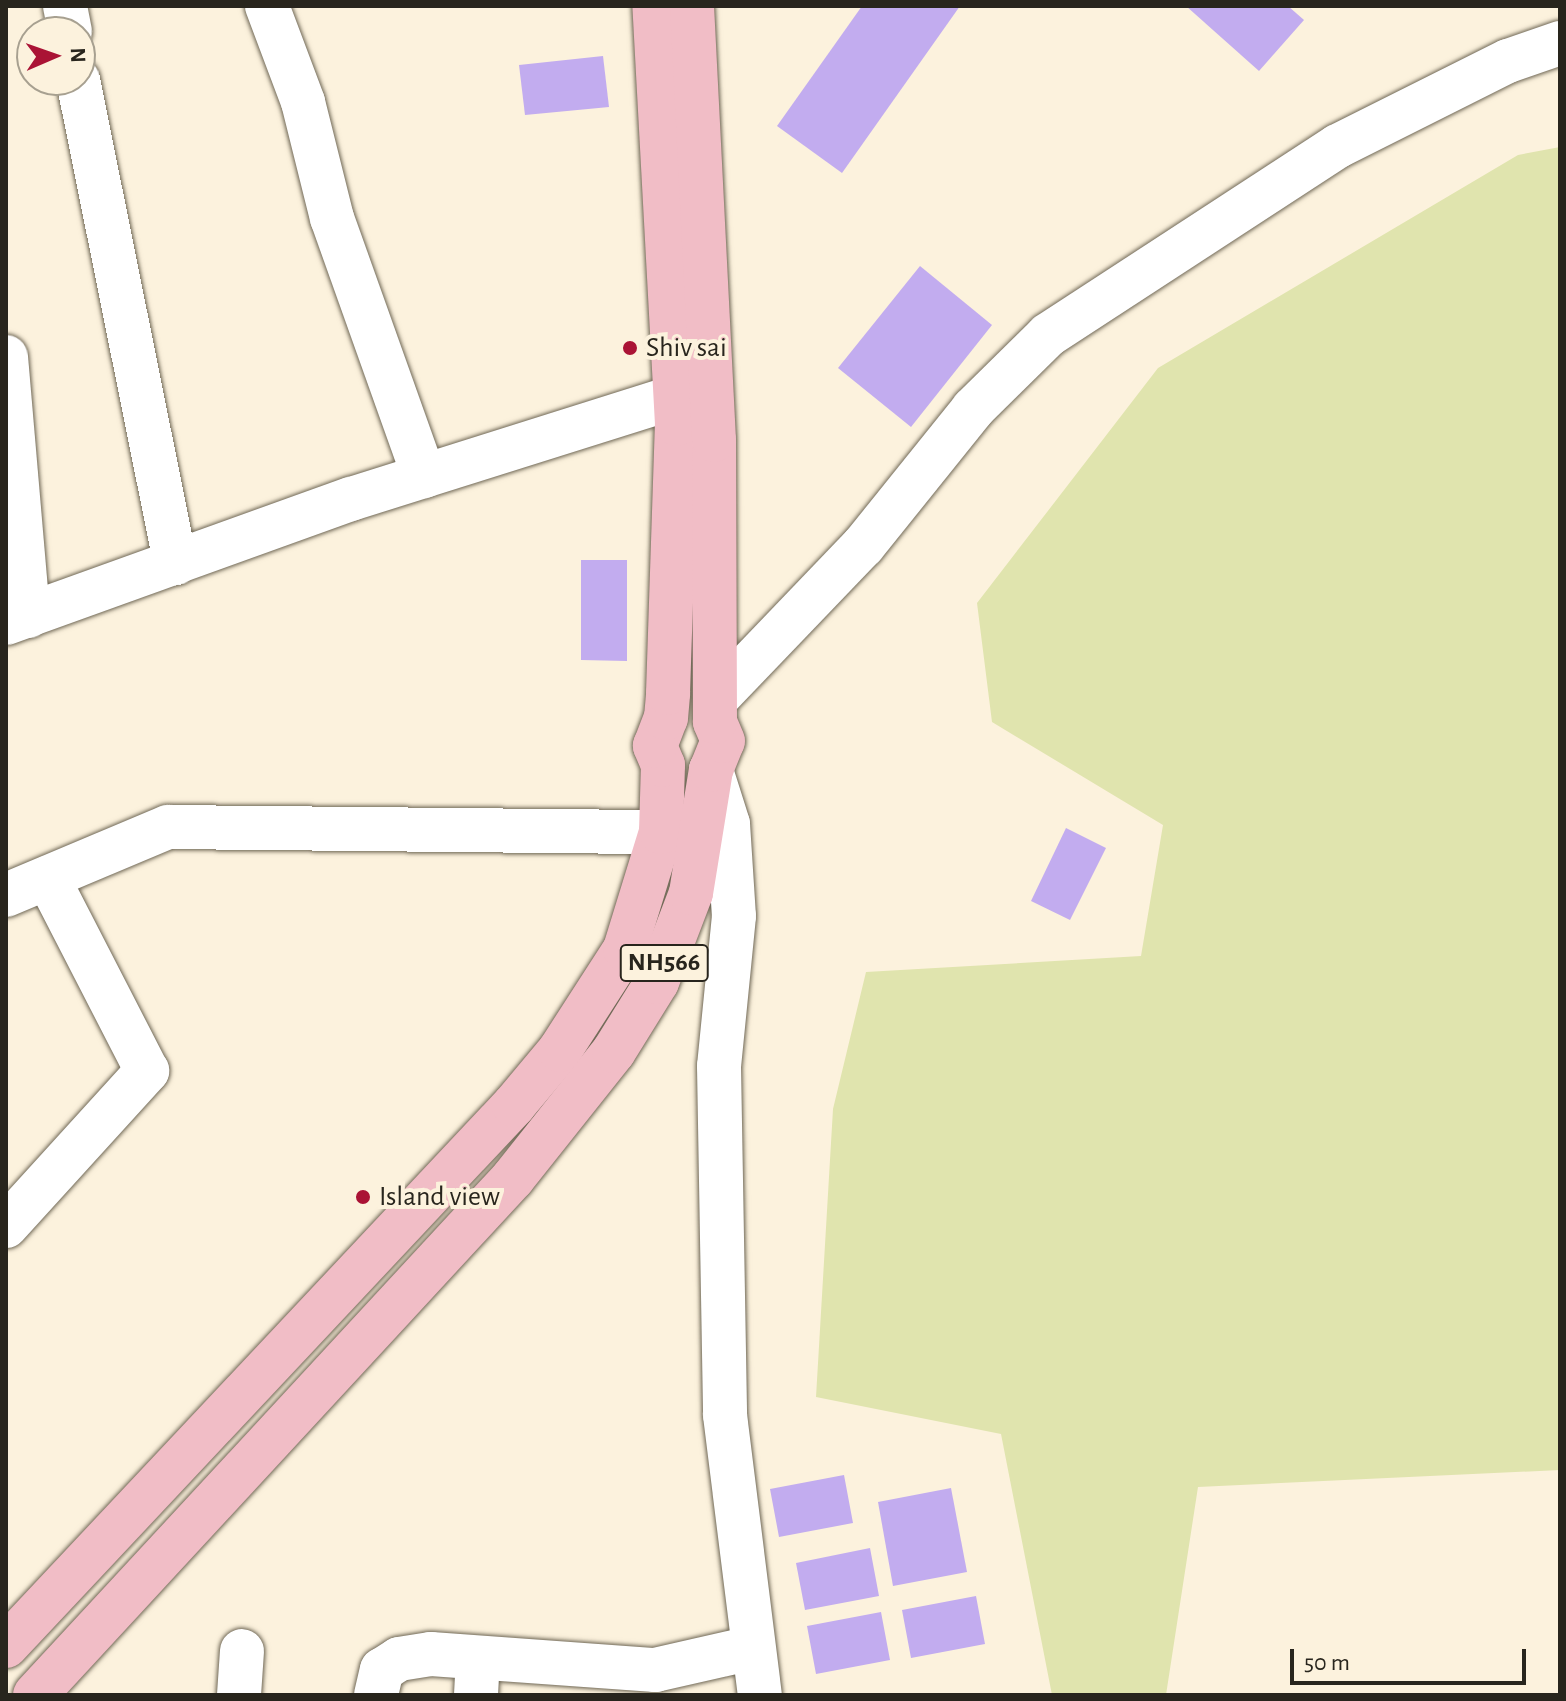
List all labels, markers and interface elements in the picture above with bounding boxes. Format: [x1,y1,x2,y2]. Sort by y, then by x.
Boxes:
north arrow [16,16,96,96]
text: N [67,47,89,63]
place label: Shiv sai [646,331,727,365]
marker: Shiv sai [621,339,639,357]
road number: NH566 [618,941,710,985]
place label: Island view [379,1180,500,1214]
marker: Island view [354,1188,372,1206]
scale bar [1294,1633,1530,1683]
text: 50 m [1304,1651,1350,1675]

